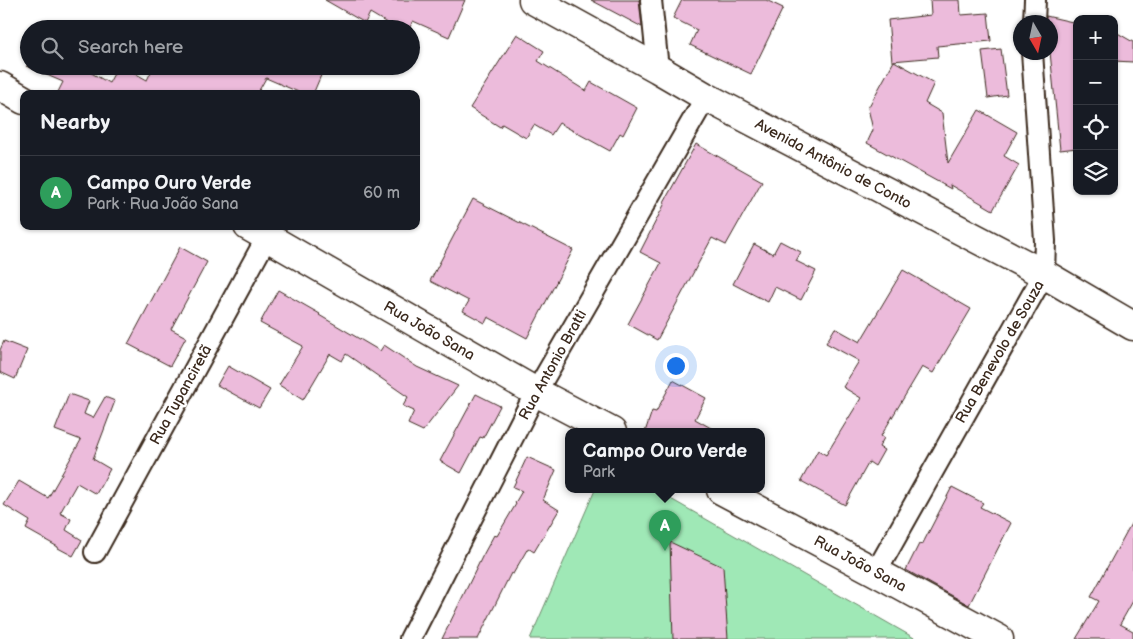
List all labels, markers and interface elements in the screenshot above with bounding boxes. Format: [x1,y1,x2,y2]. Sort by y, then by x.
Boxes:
north arrow [1013,15,1058,60]
map controls [1073,15,1118,195]
button: + [1073,15,1118,60]
search box [20,20,420,75]
icon: search [38,34,66,62]
text: Search here [78,36,183,59]
button: − [1073,60,1118,105]
button: locate [1073,105,1118,150]
text: Nearby [40,110,110,135]
street label: Avenida Antônio de Conto [752,115,914,213]
button: layers [1073,150,1118,195]
text: Campo Ouro Verde [87,172,251,195]
text: A [51,184,61,203]
text: 60 m [363,184,400,203]
text: Park · Rua João Sana [87,195,239,214]
street label: Rua Benevolo de Souza [951,277,1049,427]
street label: Rua João Sana [380,297,478,365]
street label: Rua Antonio Bratti [515,307,591,423]
street label: Rua Tupanciretã [146,342,216,448]
your location [663,353,689,379]
popup [565,428,765,493]
text: Campo Ouro Verde [583,440,747,463]
text: Park [583,463,615,482]
pin: A [649,510,681,551]
street label: Rua João Sana [810,532,910,596]

